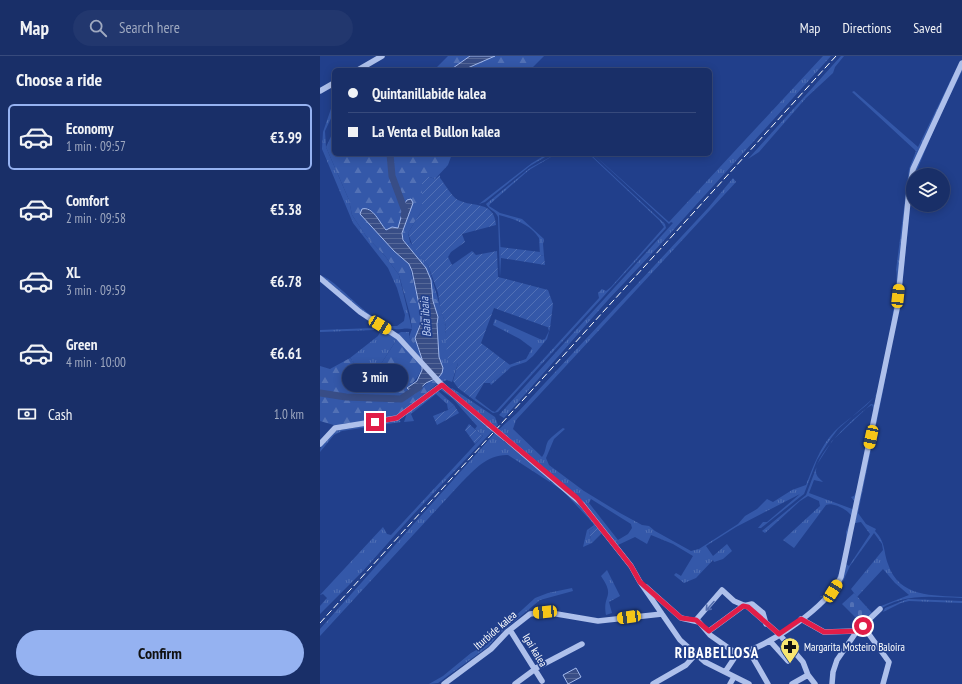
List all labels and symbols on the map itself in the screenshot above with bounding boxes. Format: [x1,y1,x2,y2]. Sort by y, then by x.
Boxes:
car [891,283,905,309]
water label: Baia ibaia [416,295,434,338]
car [367,314,393,336]
callout: 3 min [342,364,408,392]
route end [366,413,384,431]
car [863,424,879,450]
car [822,578,844,604]
one-way arrow [705,600,714,611]
car [532,605,558,619]
street label: Iturbide kalea [471,608,519,652]
car [616,609,642,625]
route start [854,617,872,635]
street label: Igai kalea [520,631,550,669]
pharmacy icon: Margarita Mosteiro Baloira [779,636,801,664]
place label: Margarita Mosteiro Baloira [804,640,905,654]
district label: RIBABELLOSA [675,643,759,662]

